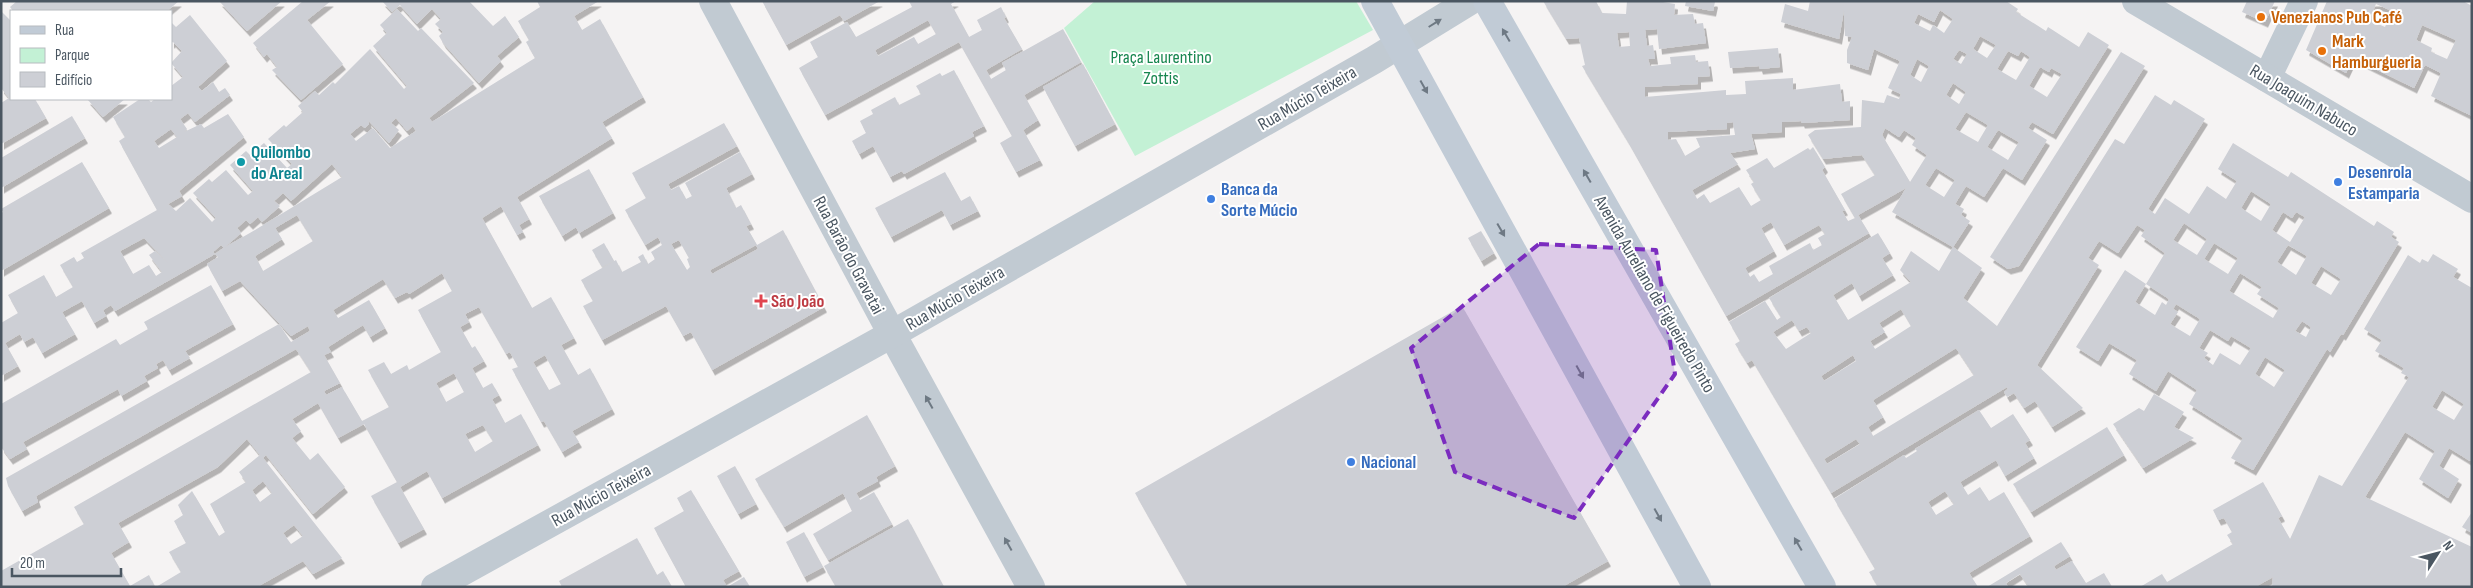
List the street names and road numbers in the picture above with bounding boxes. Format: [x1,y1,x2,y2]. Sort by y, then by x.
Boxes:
street label: Rua Joaquim Nabuco [2246,60,2362,141]
street label: Rua Múcio Teixeira [1254,62,1360,135]
street label: Avenida Aureliano de Figueiredo Pinto [1589,191,1720,397]
street label: Rua Barão do Gravatai [809,193,888,318]
street label: Rua Múcio Teixeira [902,262,1008,335]
street label: Rua Múcio Teixeira [548,459,655,531]

